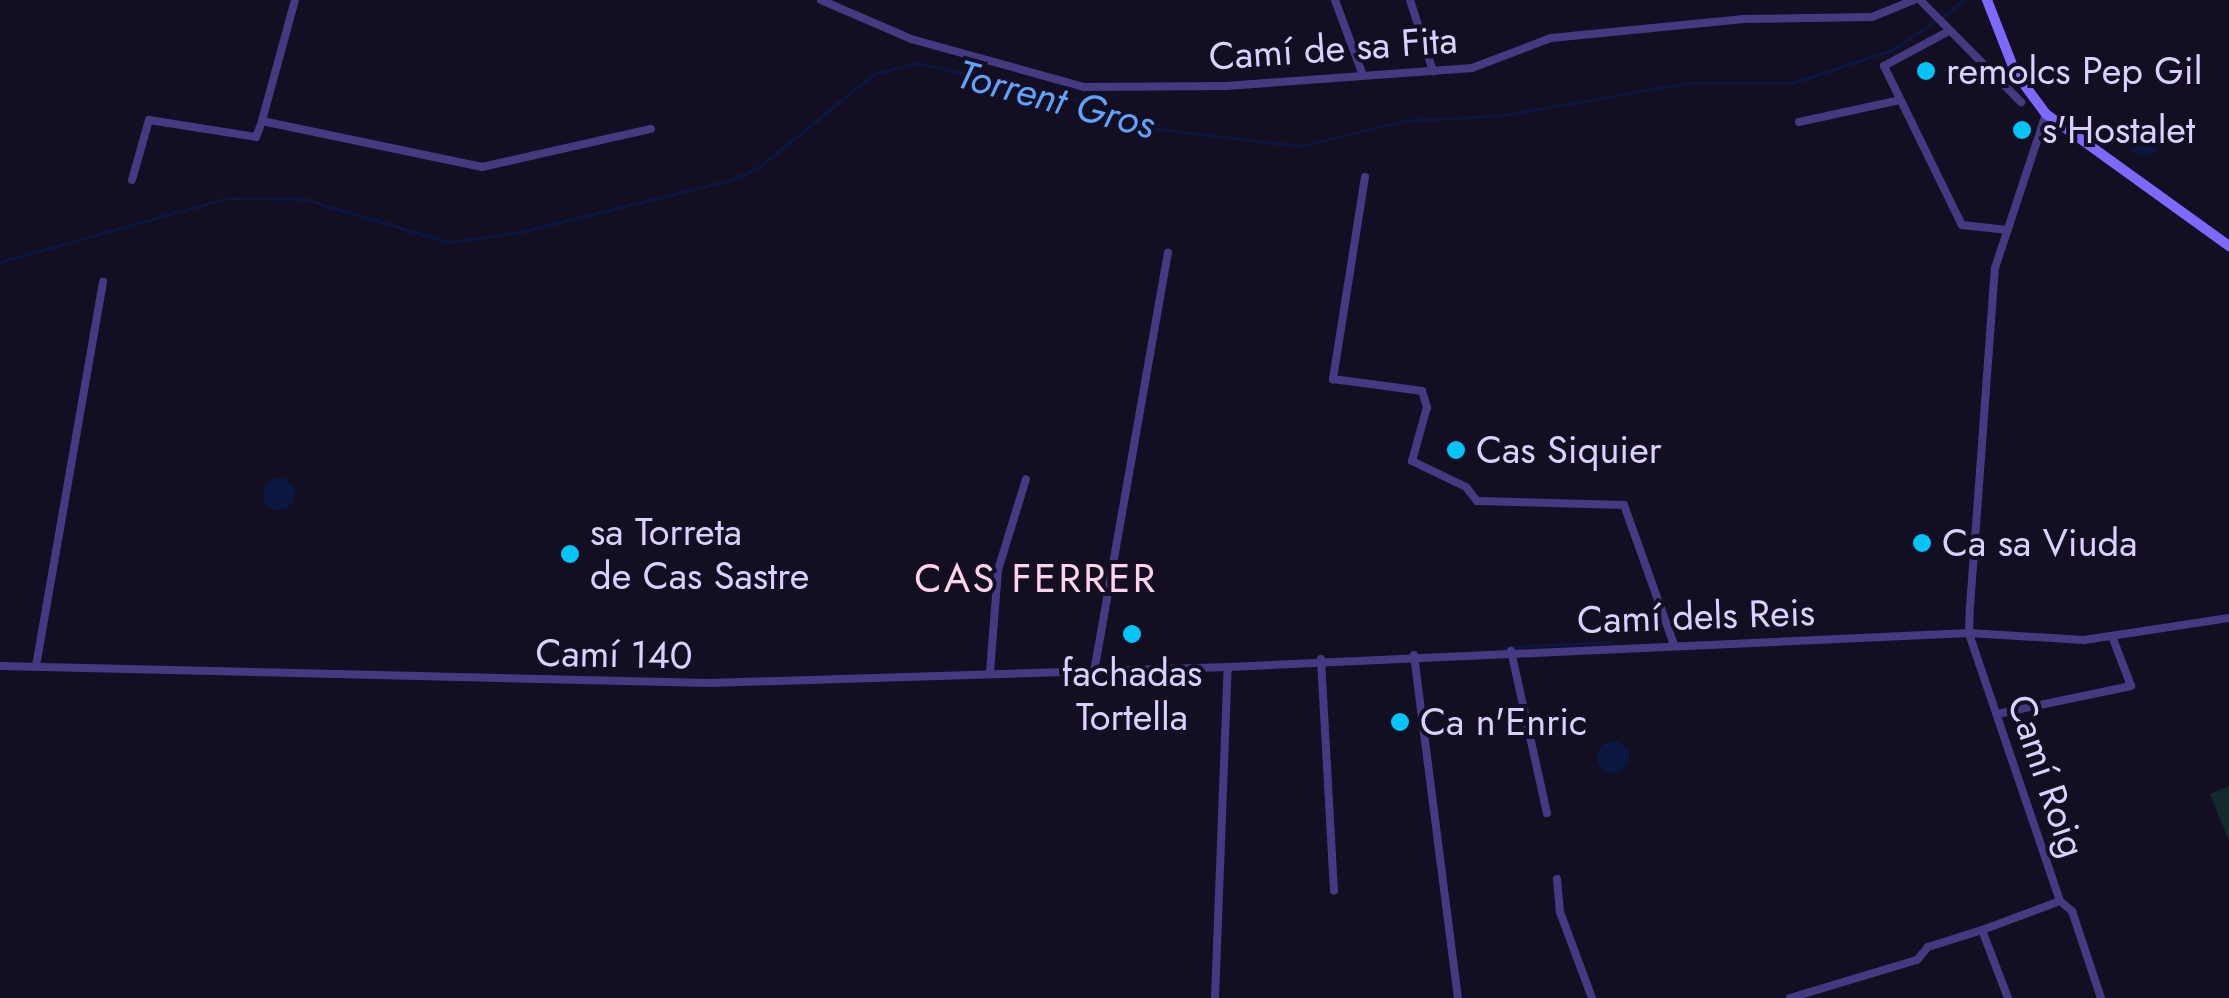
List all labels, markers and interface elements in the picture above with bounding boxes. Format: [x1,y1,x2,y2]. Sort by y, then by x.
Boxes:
street label: Camí de sa Fita [1207,17,1459,79]
place label: remolcs Pep Gil [1946,48,2202,94]
water label: Torrent Gros [952,50,1160,148]
marker: remolcs Pep Gil [1915,60,1937,82]
place label: s'Hostalet [2042,107,2195,153]
marker: s'Hostalet [2011,119,2033,141]
place label: Cas Siquier [1476,427,1662,473]
marker: Cas Siquier [1445,439,1467,461]
place label: sa Torreta de Cas Sastre [590,509,809,598]
place label: Ca sa Viuda [1942,520,2138,566]
marker: Ca sa Viuda [1911,532,1933,554]
marker: sa Torreta de Cas Sastre [559,543,581,565]
district label: CAS FERRER [914,554,1158,602]
street label: Camí dels Reis [1576,589,1816,643]
marker: fachadas Tortella [1121,623,1143,645]
street label: Camí 140 [535,630,693,678]
place label: fachadas Tortella [1062,650,1202,739]
street label: Camí Roig [1998,689,2096,863]
place label: Ca n'Enric [1420,699,1587,745]
marker: Ca n'Enric [1389,711,1411,733]

